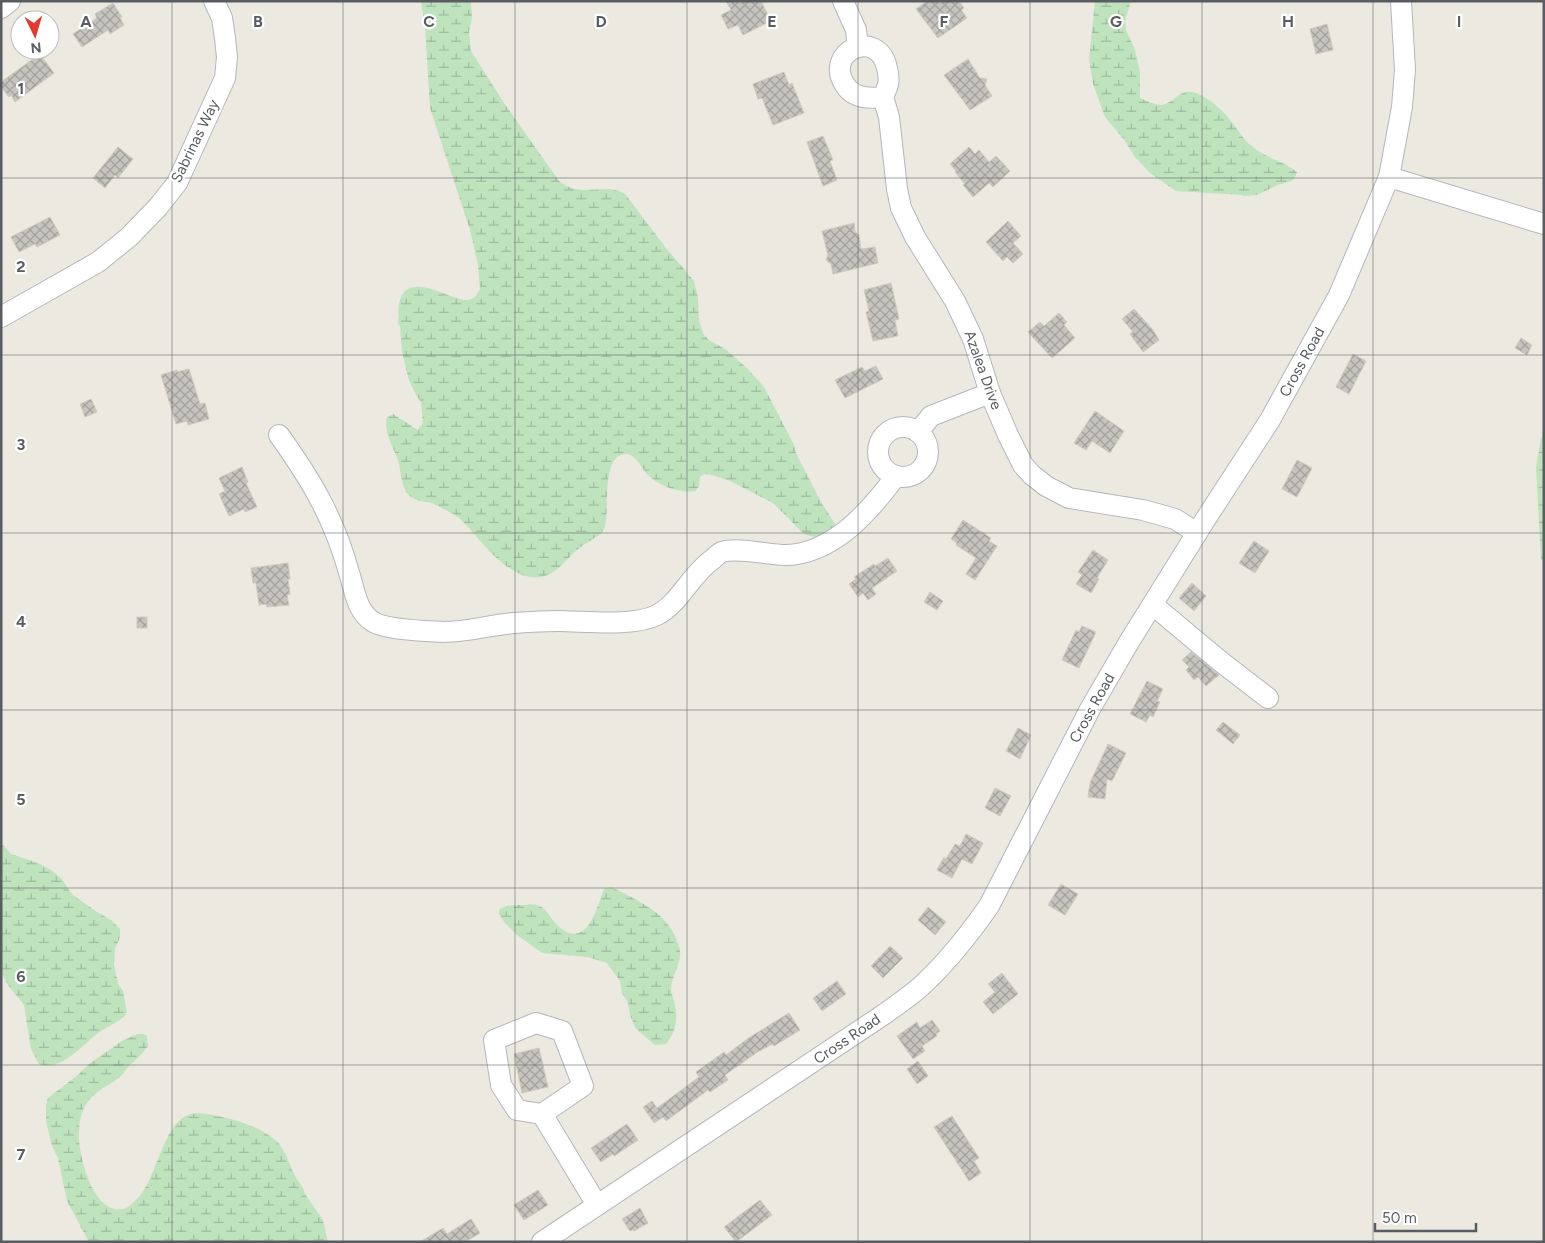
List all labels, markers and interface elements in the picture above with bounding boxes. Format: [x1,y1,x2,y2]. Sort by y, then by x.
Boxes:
north arrow [10,10,60,60]
text: A [80,12,92,31]
text: B [253,12,263,31]
text: C [423,12,435,31]
text: D [595,12,607,31]
text: E [767,12,777,31]
text: F [940,12,949,31]
text: G [1110,12,1122,31]
text: H [1282,12,1294,31]
text: I [1457,12,1461,31]
text: N [30,39,42,56]
text: 1 [18,79,24,98]
street label: Sabrinas Way [167,96,223,185]
text: 2 [16,257,26,276]
street label: Cross Road [1276,324,1328,400]
street label: Azalea Drive [960,328,1006,412]
text: 3 [17,435,26,454]
text: 4 [16,612,26,631]
street label: Cross Road [1066,670,1118,746]
text: 5 [16,790,26,809]
text: 6 [16,967,26,986]
street label: Cross Road [810,1010,884,1068]
text: 7 [17,1145,26,1164]
scale bar [1375,1200,1476,1232]
text: 50 m [1382,1209,1417,1227]

